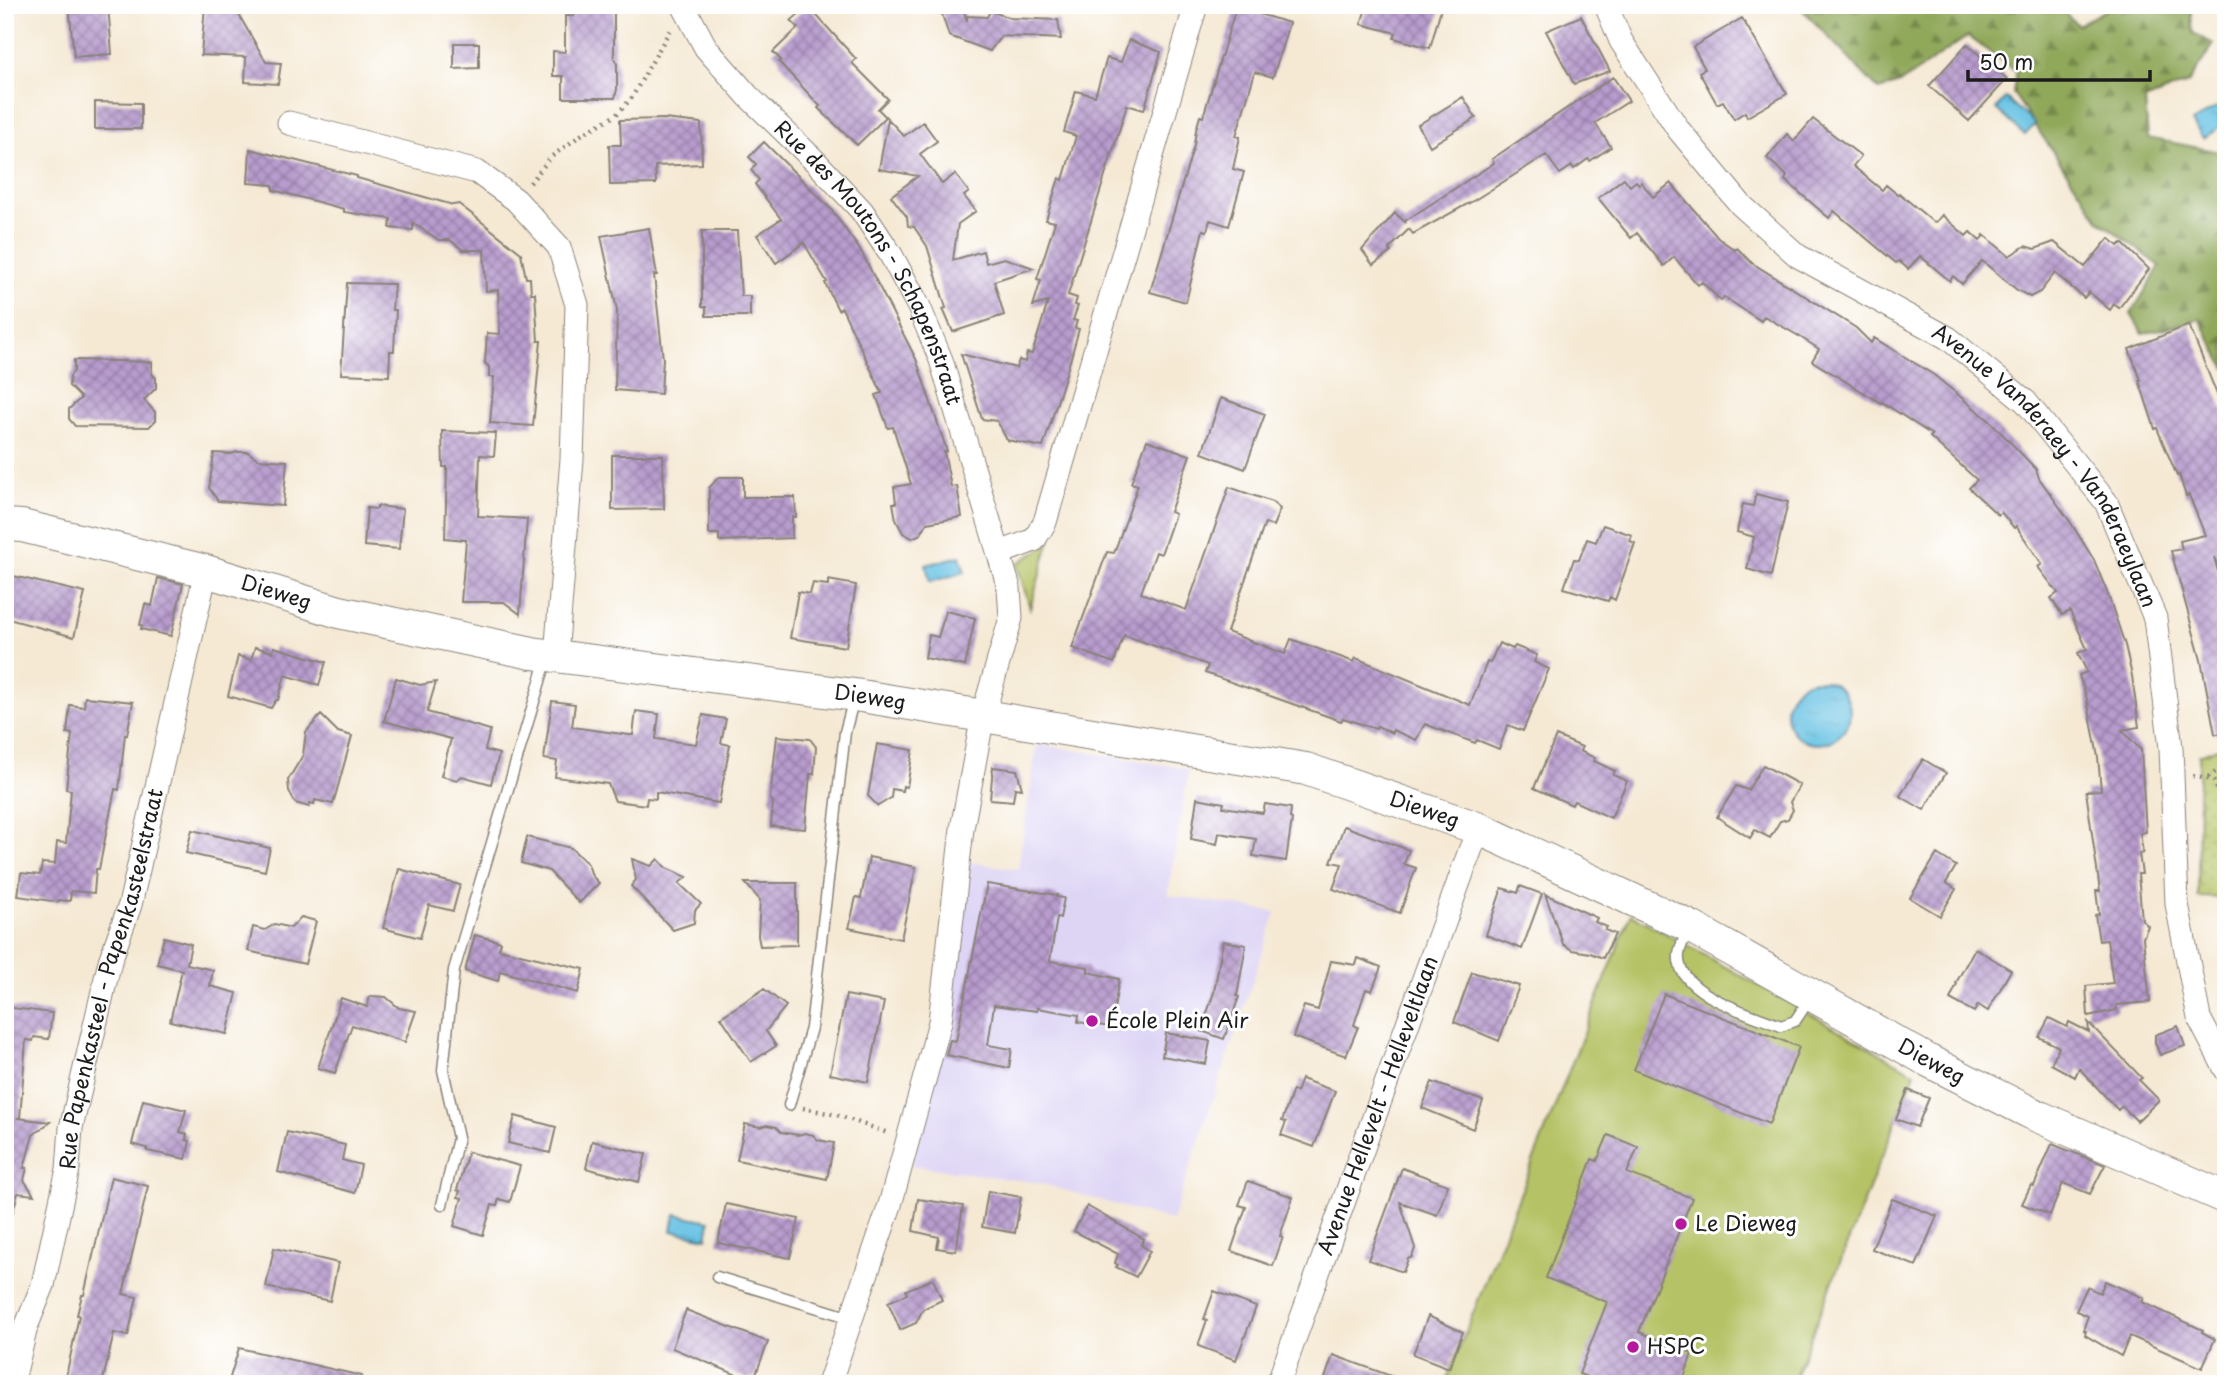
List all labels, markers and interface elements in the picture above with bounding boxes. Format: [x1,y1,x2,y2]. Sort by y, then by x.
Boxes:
scale bar [1968,38,2150,82]
text: 50 m [1979,45,2033,77]
street label: Rue des Moutons - Schapenstraat [768,112,972,409]
street label: Avenue Vanderaey - Vanderaeylaan [1927,314,2167,612]
street label: Dieweg [238,565,316,617]
street label: Dieweg [832,674,909,717]
street label: Dieweg [1386,781,1465,835]
street label: Rue Papenkasteel - Papenkasteelstraat [50,785,170,1170]
street label: Avenue Hellevelt - Helleveltlaan [1308,951,1445,1259]
place label: École Plein Air [1106,1003,1249,1035]
marker: École Plein Air [1084,1013,1100,1029]
street label: Dieweg [1893,1029,1972,1091]
place label: Le Dieweg [1695,1206,1797,1238]
marker: Le Dieweg [1673,1216,1689,1232]
place label: HSPC [1647,1329,1705,1361]
marker: HSPC [1625,1339,1641,1355]

